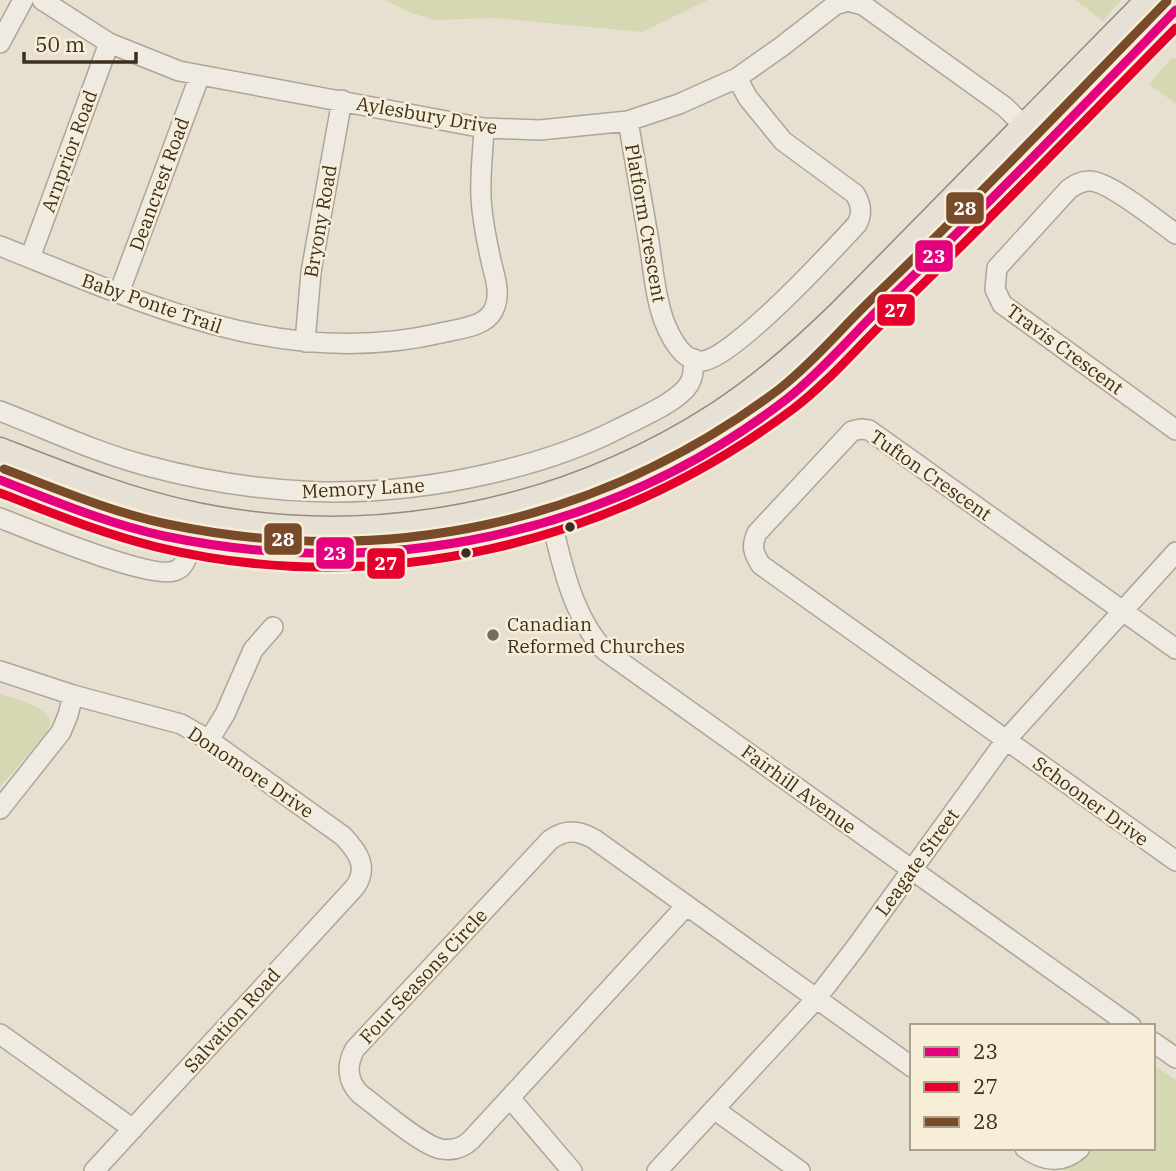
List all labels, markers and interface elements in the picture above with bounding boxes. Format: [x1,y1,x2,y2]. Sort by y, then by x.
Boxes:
scale bar [24,21,136,65]
text: 50 m [35,30,85,58]
street label: Arnprior Road [36,87,102,215]
street label: Aylesbury Drive [355,91,499,139]
street label: Deancrest Road [124,114,194,254]
street label: Platform Crescent [620,142,672,305]
street label: Bryony Road [298,163,342,279]
line badge: 28 [945,191,985,225]
text: 28 [954,196,976,220]
line badge: 23 [914,239,954,273]
text: 23 [923,244,945,268]
street label: Baby Ponte Trail [79,268,226,338]
line badge: 27 [876,293,916,327]
text: 27 [885,298,907,322]
street label: Travis Crescent [1002,298,1129,400]
street label: Tufton Crescent [866,424,997,526]
street label: Memory Lane [301,473,425,503]
unlabelled marker [563,520,577,534]
line badge: 28 [263,522,303,556]
text: 28 [272,527,294,551]
line badge: 23 [315,536,355,570]
text: 23 [324,541,346,565]
unlabelled marker [459,546,473,560]
line badge: 27 [366,547,406,580]
text: 27 [375,551,397,575]
place label: Canadian Reformed Churches [507,612,685,658]
marker: Canadian Reformed Churches [485,627,501,643]
street label: Donomore Drive [183,721,319,823]
street label: Fairhill Avenue [737,739,861,839]
street label: Schooner Drive [1028,751,1154,851]
street label: Leagate Street [870,803,964,920]
street label: Four Seasons Circle [354,903,492,1049]
street label: Salvation Road [179,963,285,1077]
legend [910,1024,1155,1150]
text: 23 [973,1037,998,1065]
text: 27 [973,1072,998,1100]
text: 28 [973,1107,998,1135]

